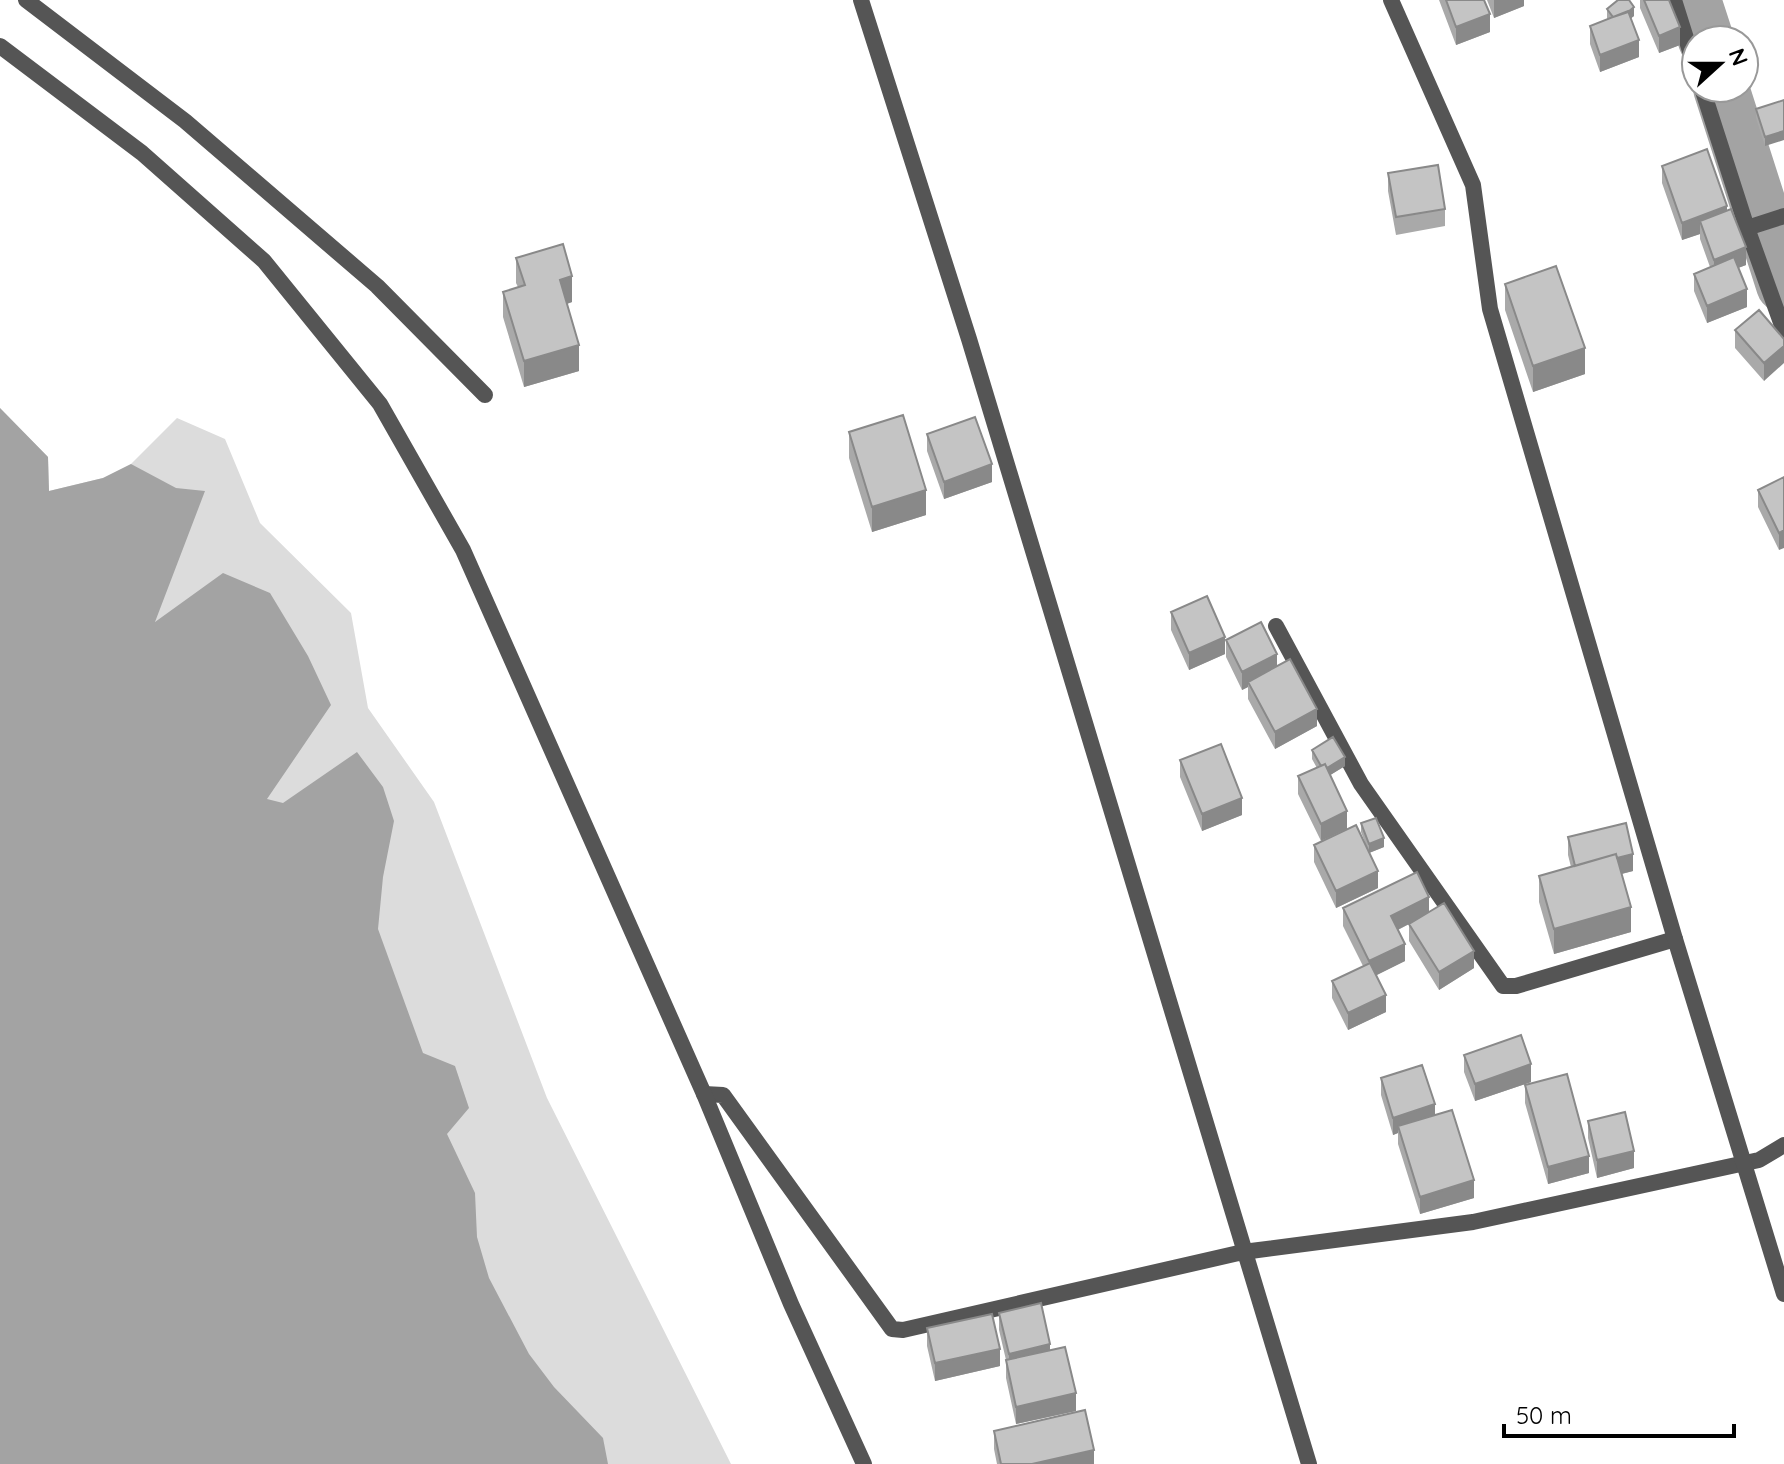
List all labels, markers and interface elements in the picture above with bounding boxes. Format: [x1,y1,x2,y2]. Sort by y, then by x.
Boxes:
north arrow [1680,24,1760,104]
text: N [1723,44,1755,69]
scale bar [1504,1388,1734,1438]
text: 50 m [1516,1400,1572,1430]

